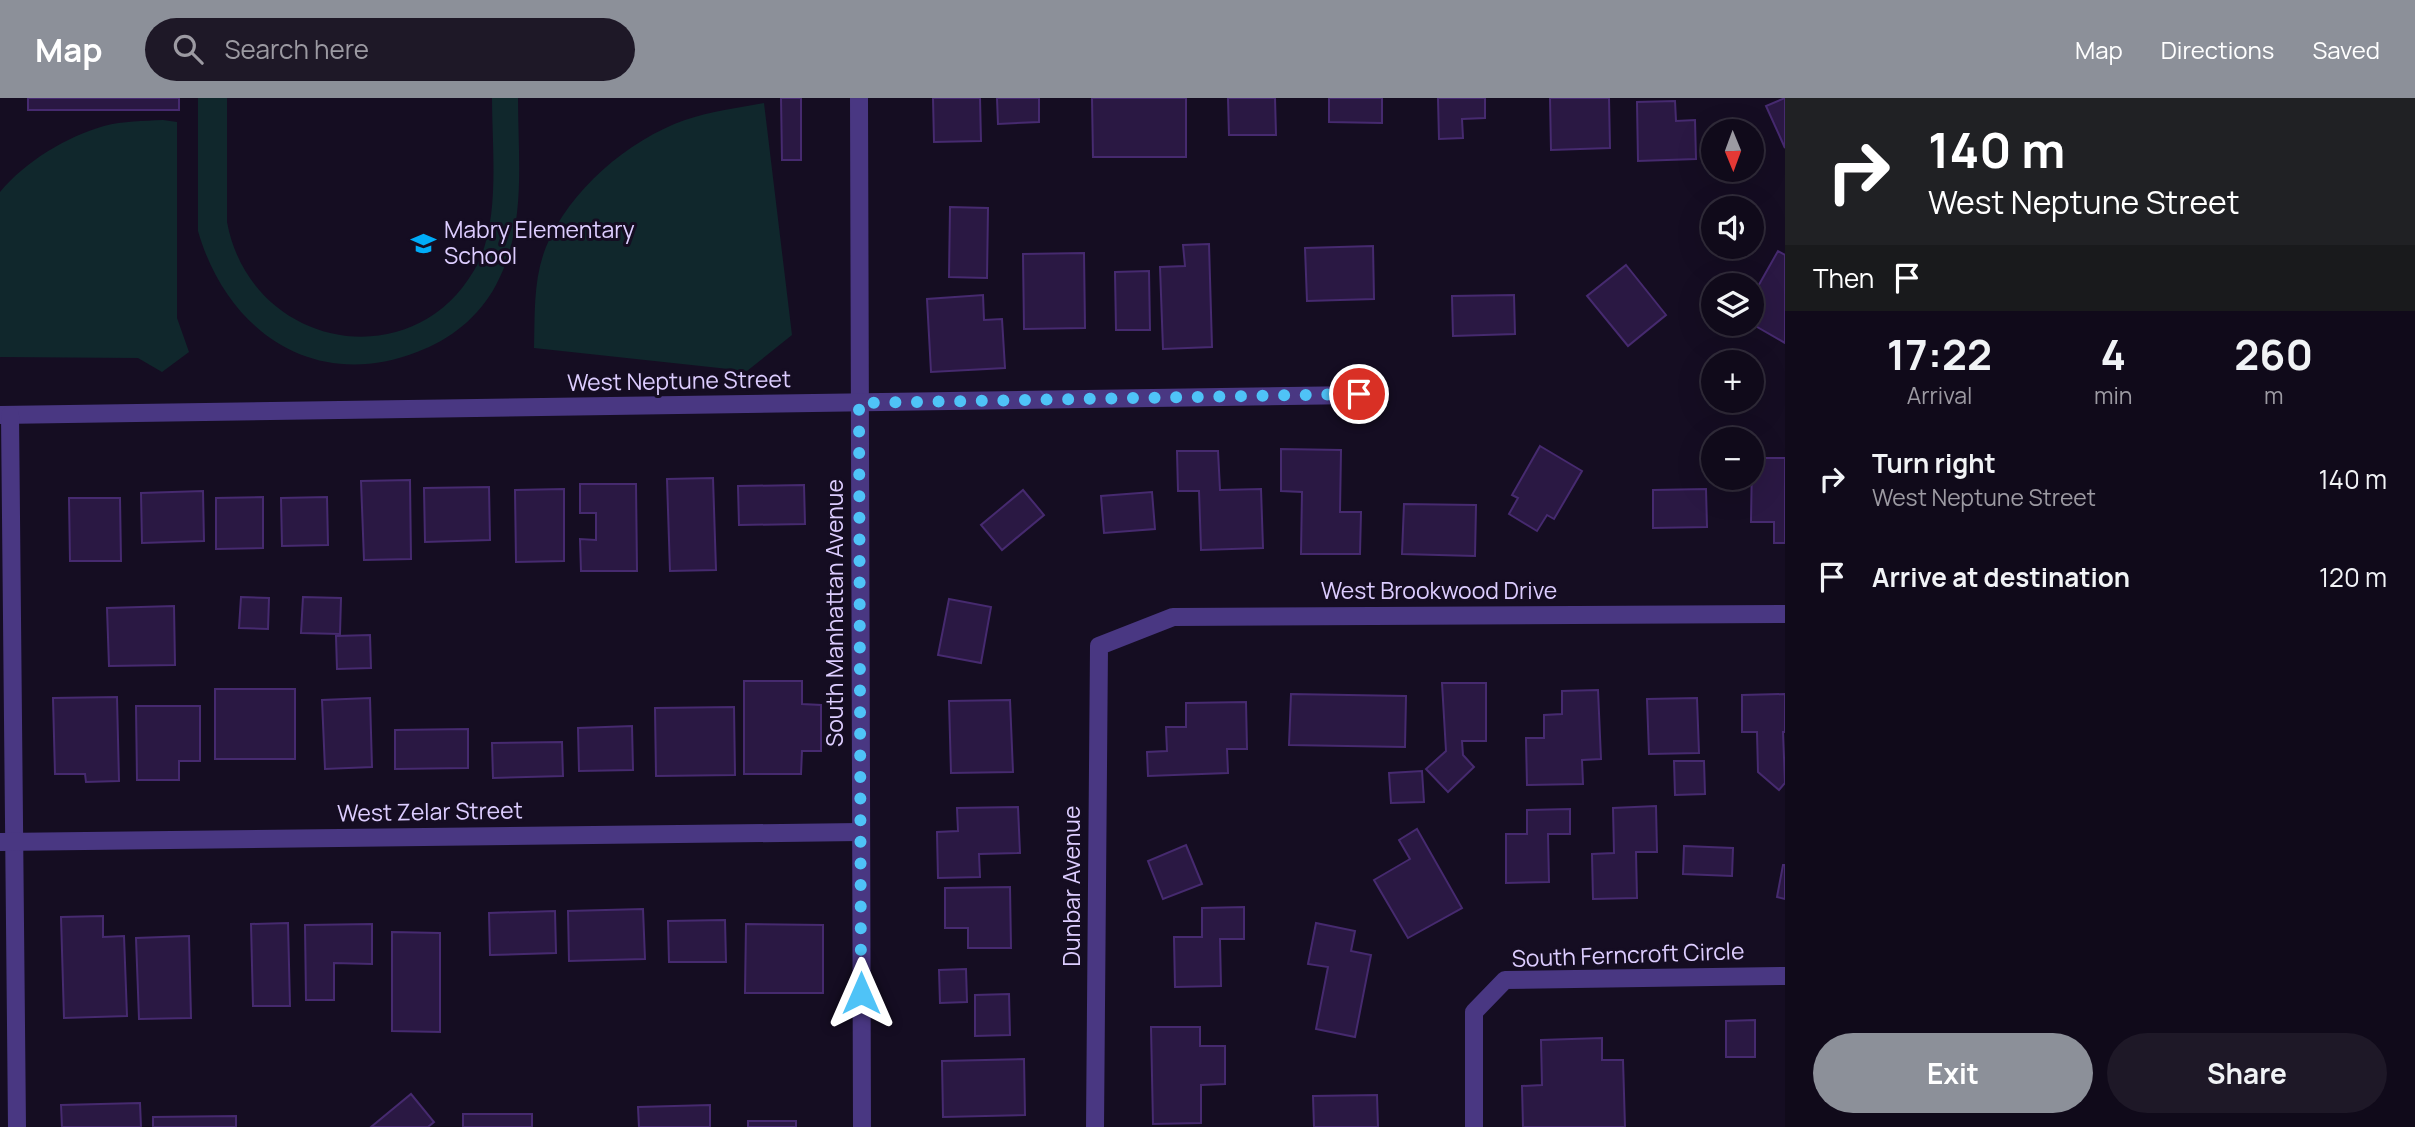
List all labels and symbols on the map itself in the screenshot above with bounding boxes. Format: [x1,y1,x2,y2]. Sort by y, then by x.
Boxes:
north arrow [1701,119,1764,182]
place label: Mabry Elementary School [444,213,635,271]
school or university icon: Mabry Elementary School [410,229,438,257]
street label: West Neptune Street [567,362,791,398]
pin [1329,364,1389,424]
street label: South Manhattan Avenue [818,479,850,747]
street label: West Brookwood Drive [1321,574,1557,606]
street label: West Zelar Street [337,793,523,829]
street label: Dunbar Avenue [1055,806,1087,966]
street label: South Ferncroft Circle [1511,934,1745,974]
position arrow [824,956,898,1030]

